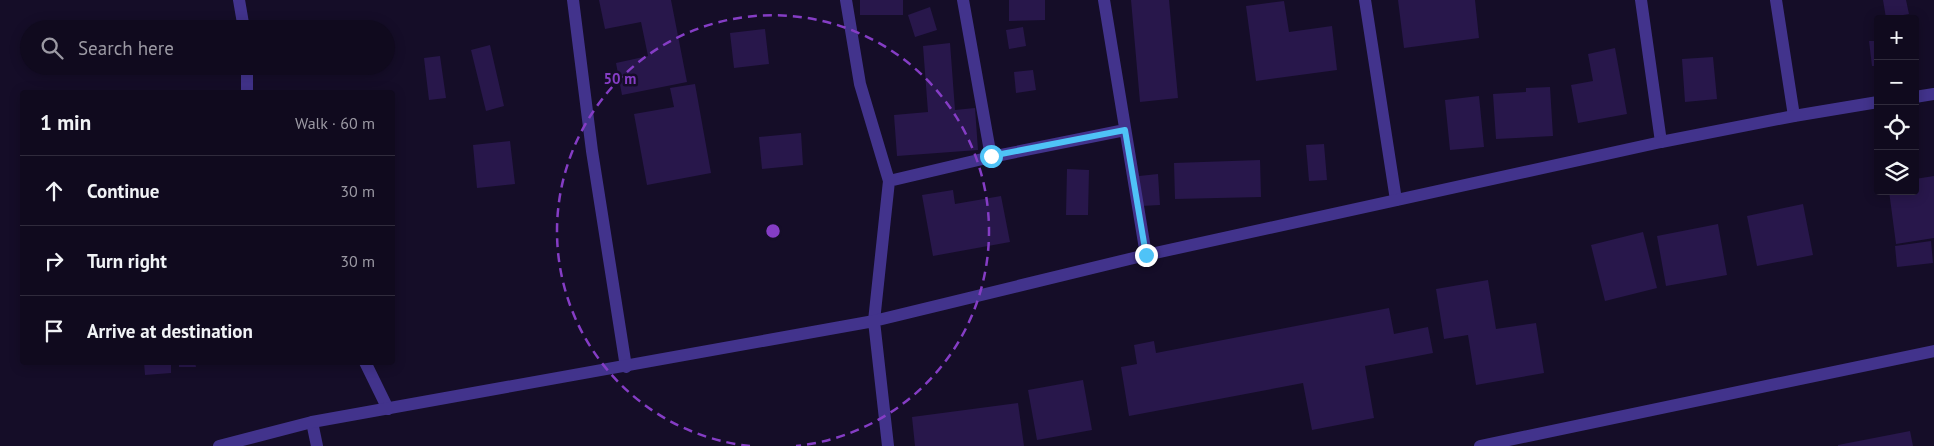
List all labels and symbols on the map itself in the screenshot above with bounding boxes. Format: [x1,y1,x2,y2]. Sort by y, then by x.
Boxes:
text: 50 m [604,69,636,88]
route start [980,145,1003,168]
centre of rings [764,222,782,240]
route end [1135,244,1158,267]

